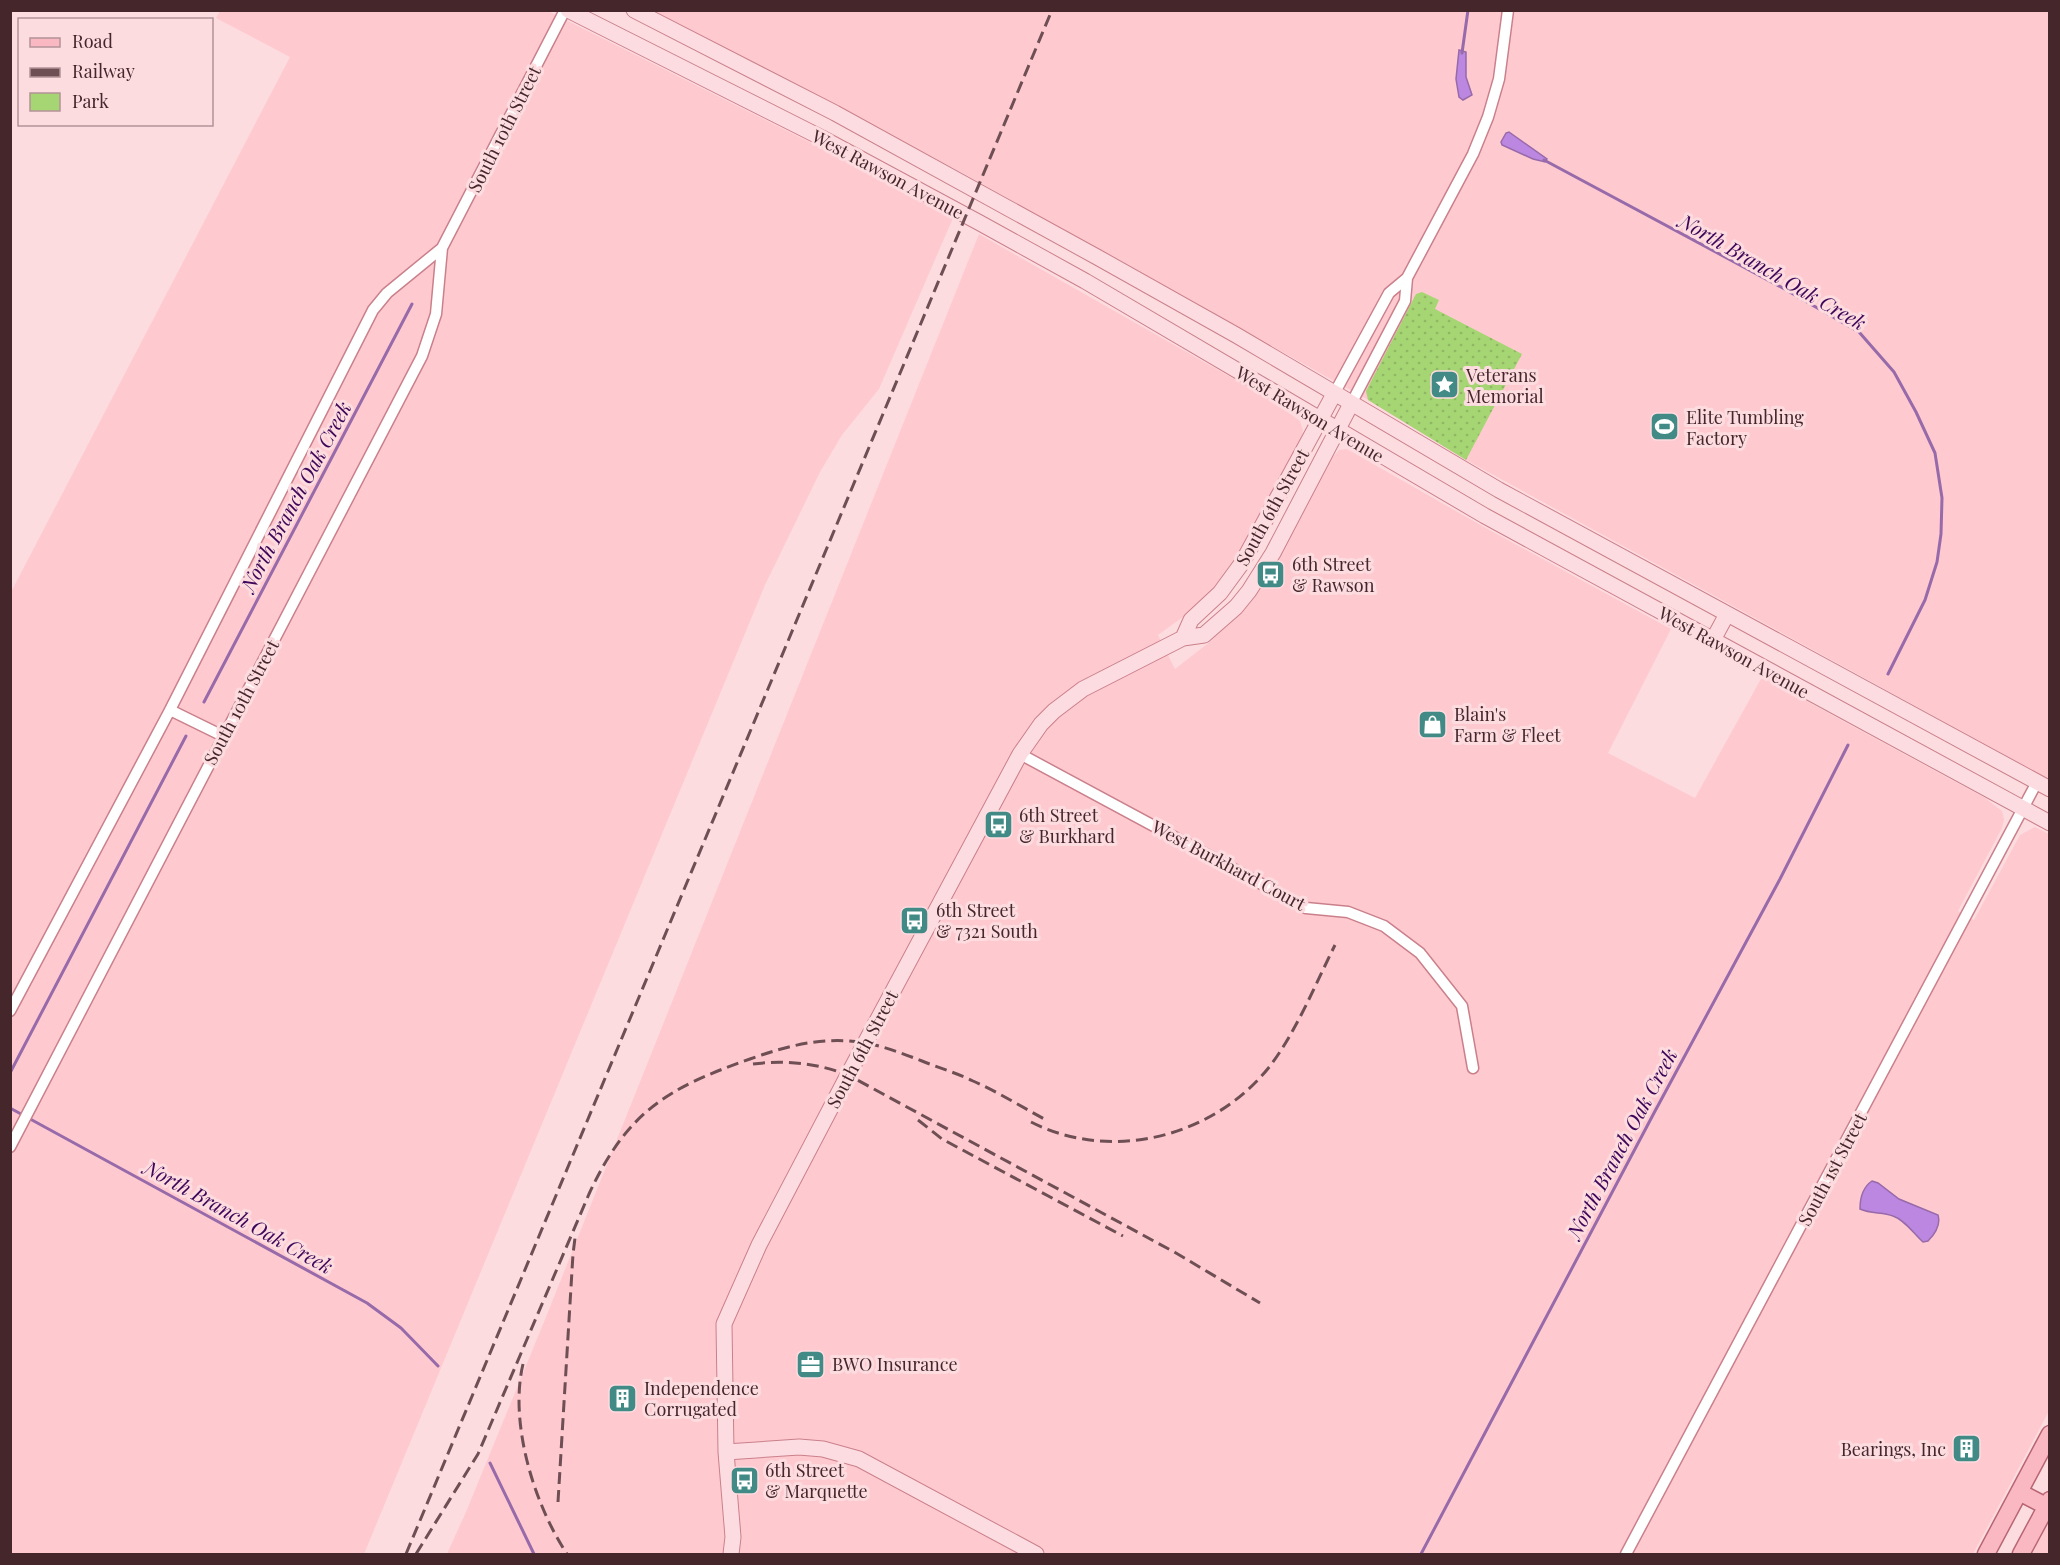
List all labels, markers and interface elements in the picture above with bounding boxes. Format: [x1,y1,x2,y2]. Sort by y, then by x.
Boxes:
legend [18,18,213,126]
text: Road [72,29,113,53]
text: Railway [72,59,135,83]
street label: South 10th Street [462,61,546,196]
text: Park [72,89,109,113]
street label: West Rawson Avenue [807,123,968,224]
water label: North Branch Oak Creek [1673,205,1871,336]
street label: West Rawson Avenue [1231,360,1389,468]
place label: Veterans Memorial [1465,363,1544,408]
place icon: Veterans Memorial [1429,369,1461,401]
water label: North Branch Oak Creek [232,396,357,598]
place label: Elite Tumbling Factory [1686,405,1804,450]
sports icon: Elite Tumbling Factory [1649,411,1681,443]
street label: South 6th Street [1230,444,1314,570]
place label: 6th Street & Rawson [1292,552,1375,597]
bus stop icon: 6th Street & Rawson [1255,558,1287,590]
street label: West Rawson Avenue [1653,600,1814,703]
street label: South 10th Street [198,635,284,769]
place label: Blain's Farm & Fleet [1454,702,1561,747]
shop icon: Blain's Farm & Fleet [1417,708,1449,740]
place label: 6th Street & Burkhard [1019,803,1115,848]
bus stop icon: 6th Street & Burkhard [982,809,1014,841]
street label: West Burkhard Court [1147,814,1311,916]
place label: 6th Street & 7321 South [936,898,1038,943]
bus stop icon: 6th Street & 7321 South [899,904,931,936]
street label: South 6th Street [821,985,904,1112]
water label: North Branch Oak Creek [1558,1043,1683,1245]
street label: South 1st Street [1792,1108,1872,1230]
water label: North Branch Oak Creek [138,1152,338,1279]
office icon: BWO Insurance [795,1348,827,1380]
place label: BWO Insurance [832,1352,958,1376]
place label: Independence Corrugated [644,1376,759,1421]
building icon: Independence Corrugated [607,1382,639,1414]
building icon: Bearings, Inc [1951,1433,1983,1465]
place label: Bearings, Inc [1841,1437,1946,1461]
place label: 6th Street & Marquette [765,1458,868,1503]
bus stop icon: 6th Street & Marquette [728,1464,760,1496]

